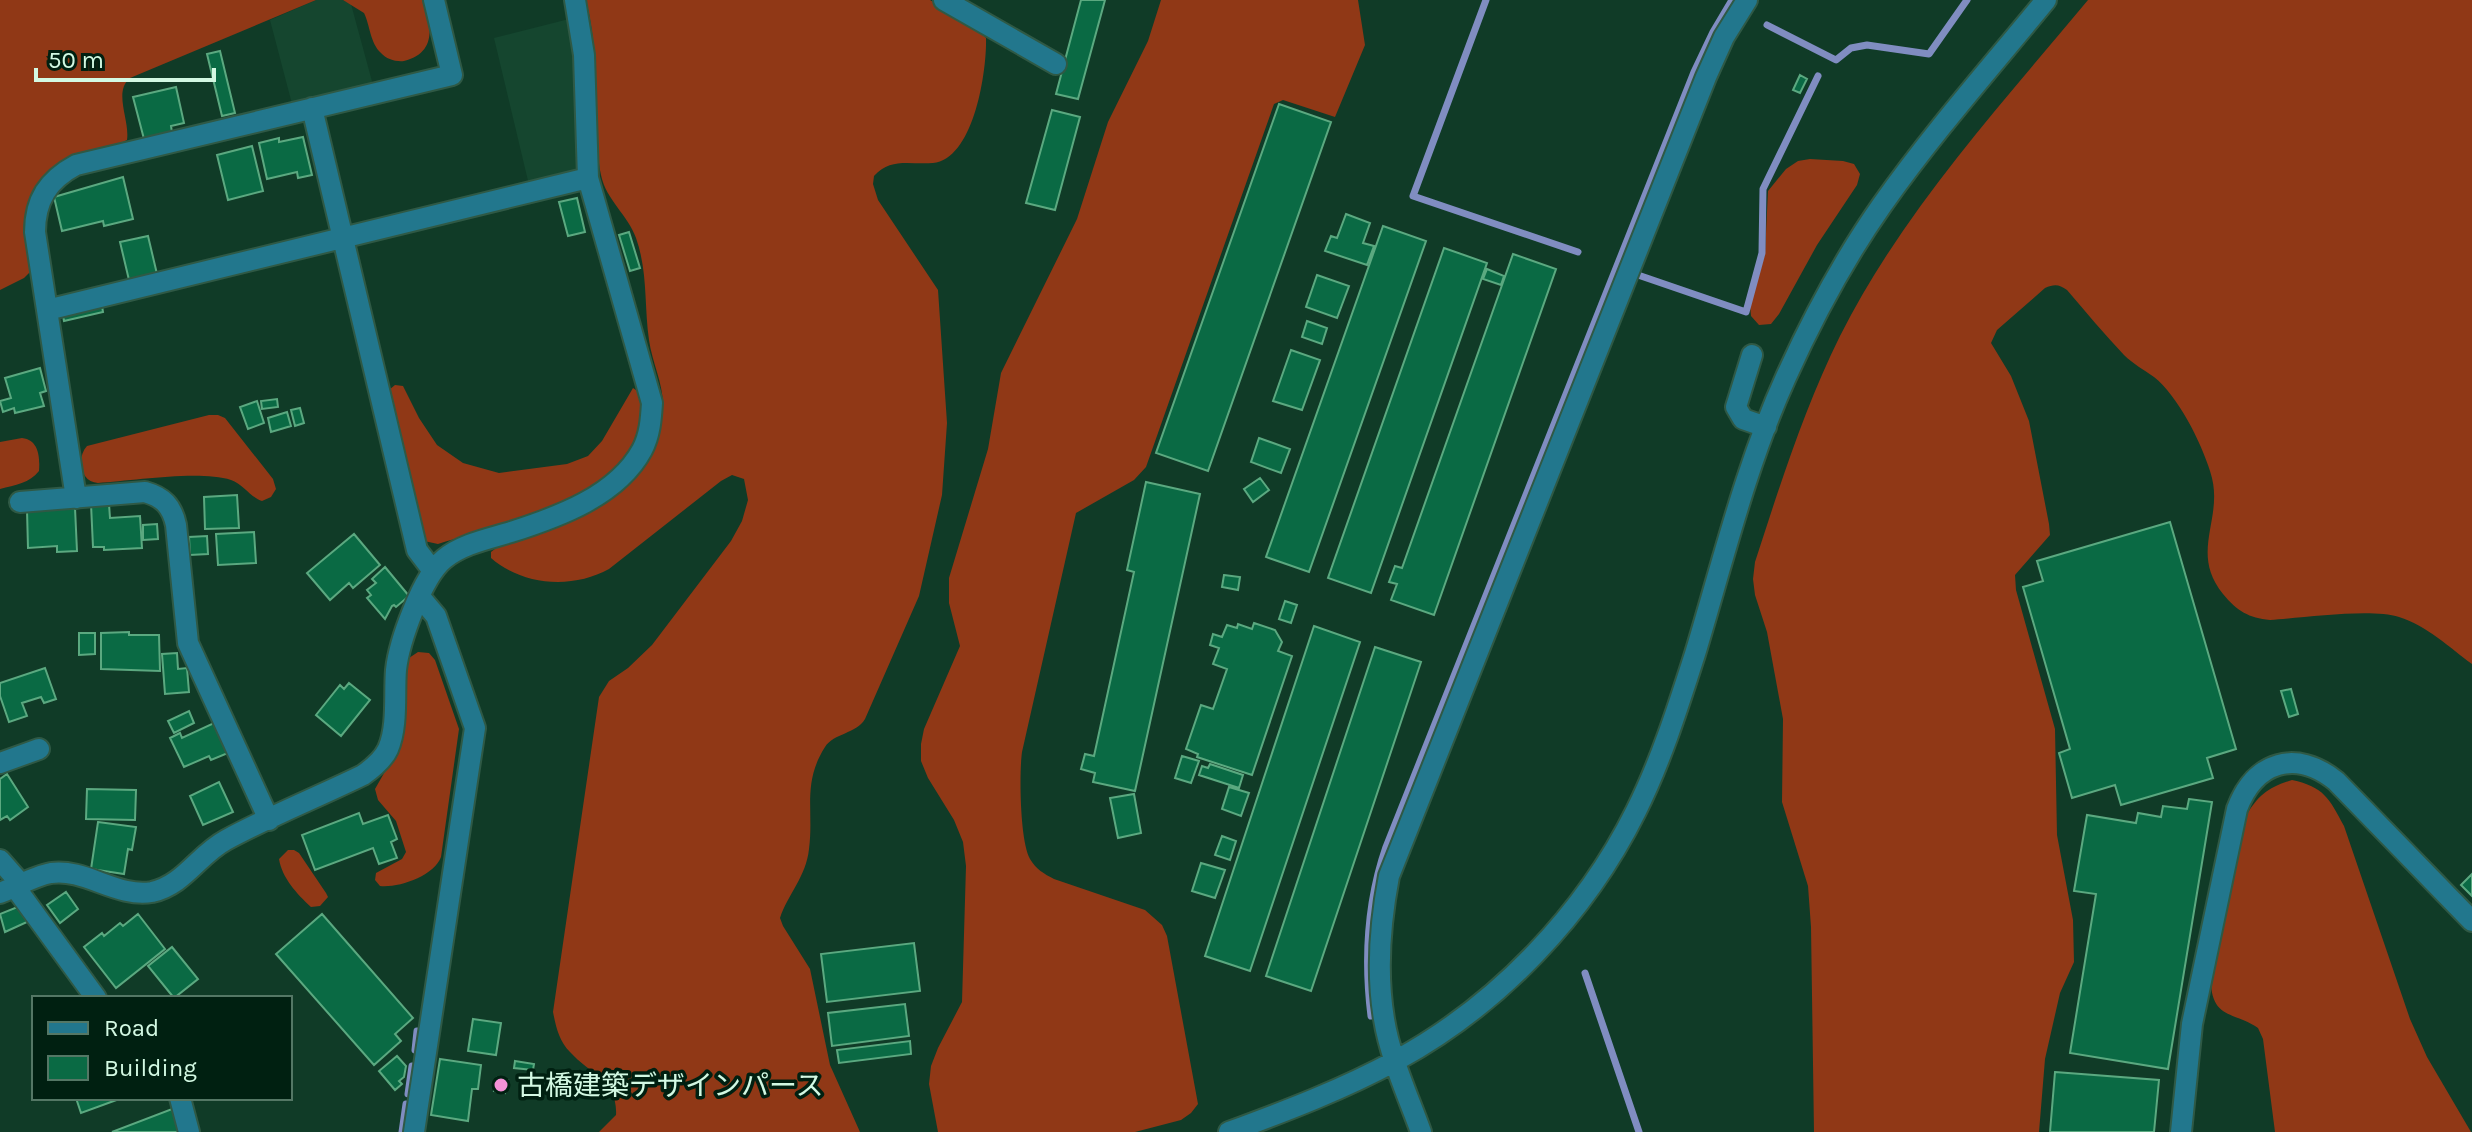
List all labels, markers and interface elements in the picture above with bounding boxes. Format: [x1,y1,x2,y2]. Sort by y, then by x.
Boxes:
scale bar [36,32,214,82]
text: 50 m [48,46,104,74]
legend [32,996,292,1100]
text: Road [104,1014,159,1042]
text: Building [104,1054,197,1082]
place label: 古橋建築デザインパース [517,1069,824,1102]
marker: 古橋建築デザインパース [492,1076,510,1094]

